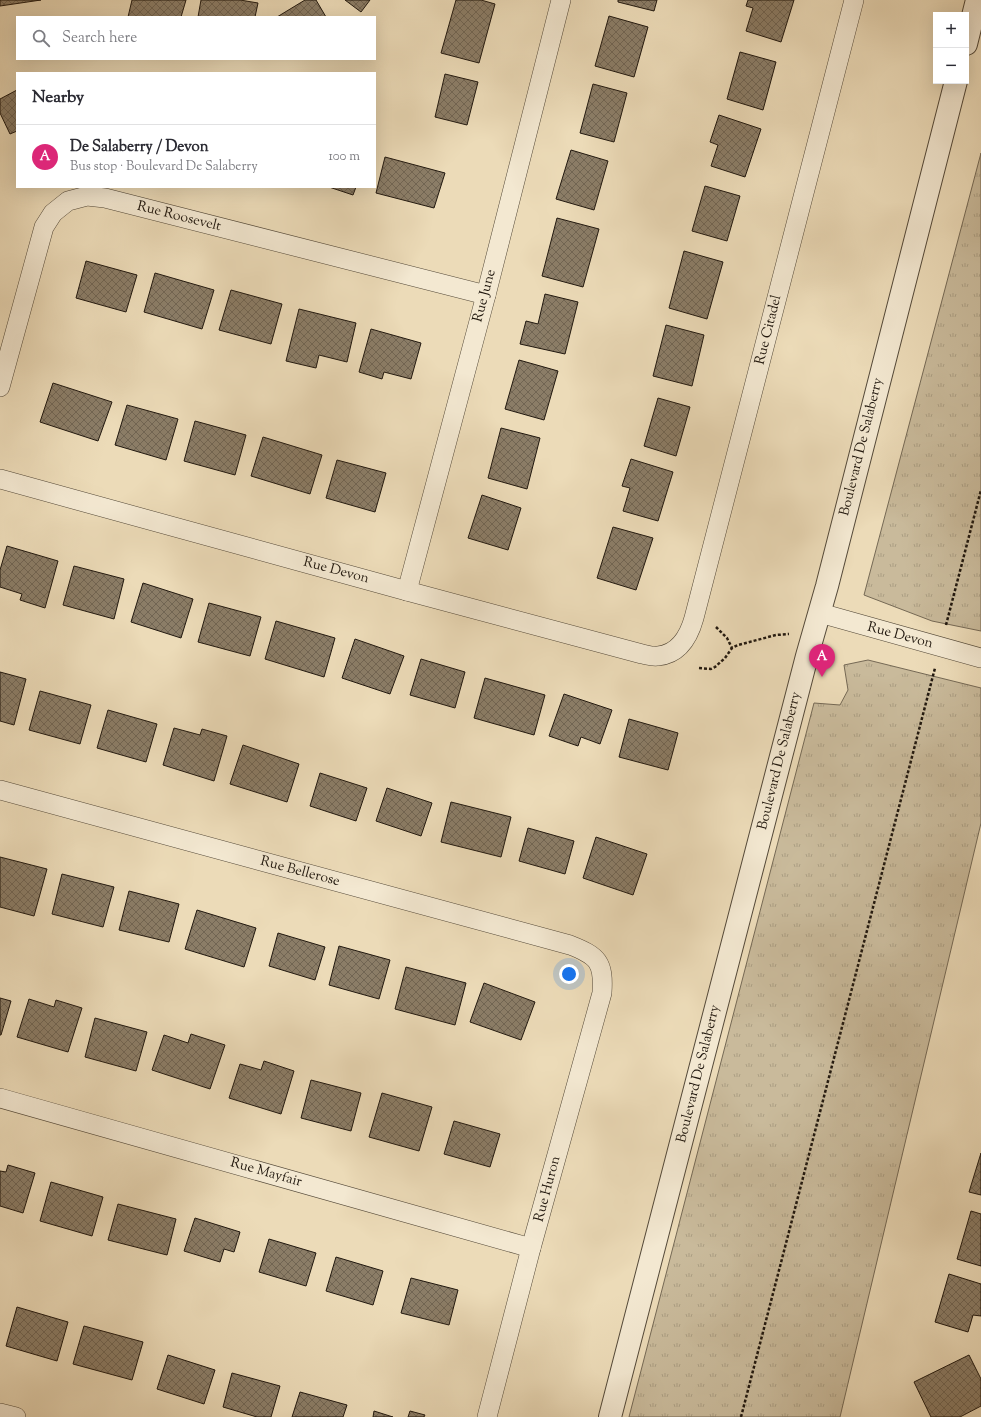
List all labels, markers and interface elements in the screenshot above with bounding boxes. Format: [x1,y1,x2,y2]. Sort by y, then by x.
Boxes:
map controls [933,12,969,84]
button: + [933,12,969,48]
search box [16,16,376,60]
icon: search [30,27,52,49]
text: Search here [62,28,137,49]
button: − [933,48,969,84]
text: Nearby [32,86,84,110]
text: De Salaberry / Devon [70,137,209,158]
text: A [40,148,50,166]
text: 100 m [328,148,360,166]
text: Bus stop · Boulevard De Salaberry [70,158,258,176]
street label: Rue Roosevelt [135,197,223,237]
street label: Rue June [468,267,502,325]
street label: Rue Citadel [751,293,787,367]
street label: Boulevard De Salaberry [835,376,889,518]
street label: Rue Devon [301,553,371,589]
street label: Rue Devon [865,618,935,654]
pin: A [809,644,835,677]
street label: Boulevard De Salaberry [753,690,807,832]
street label: Rue Bellerose [258,852,342,892]
your location [559,964,579,984]
street label: Boulevard De Salaberry [672,1003,726,1145]
street label: Rue Mayfair [228,1153,305,1193]
street label: Rue Huron [530,1154,566,1224]

